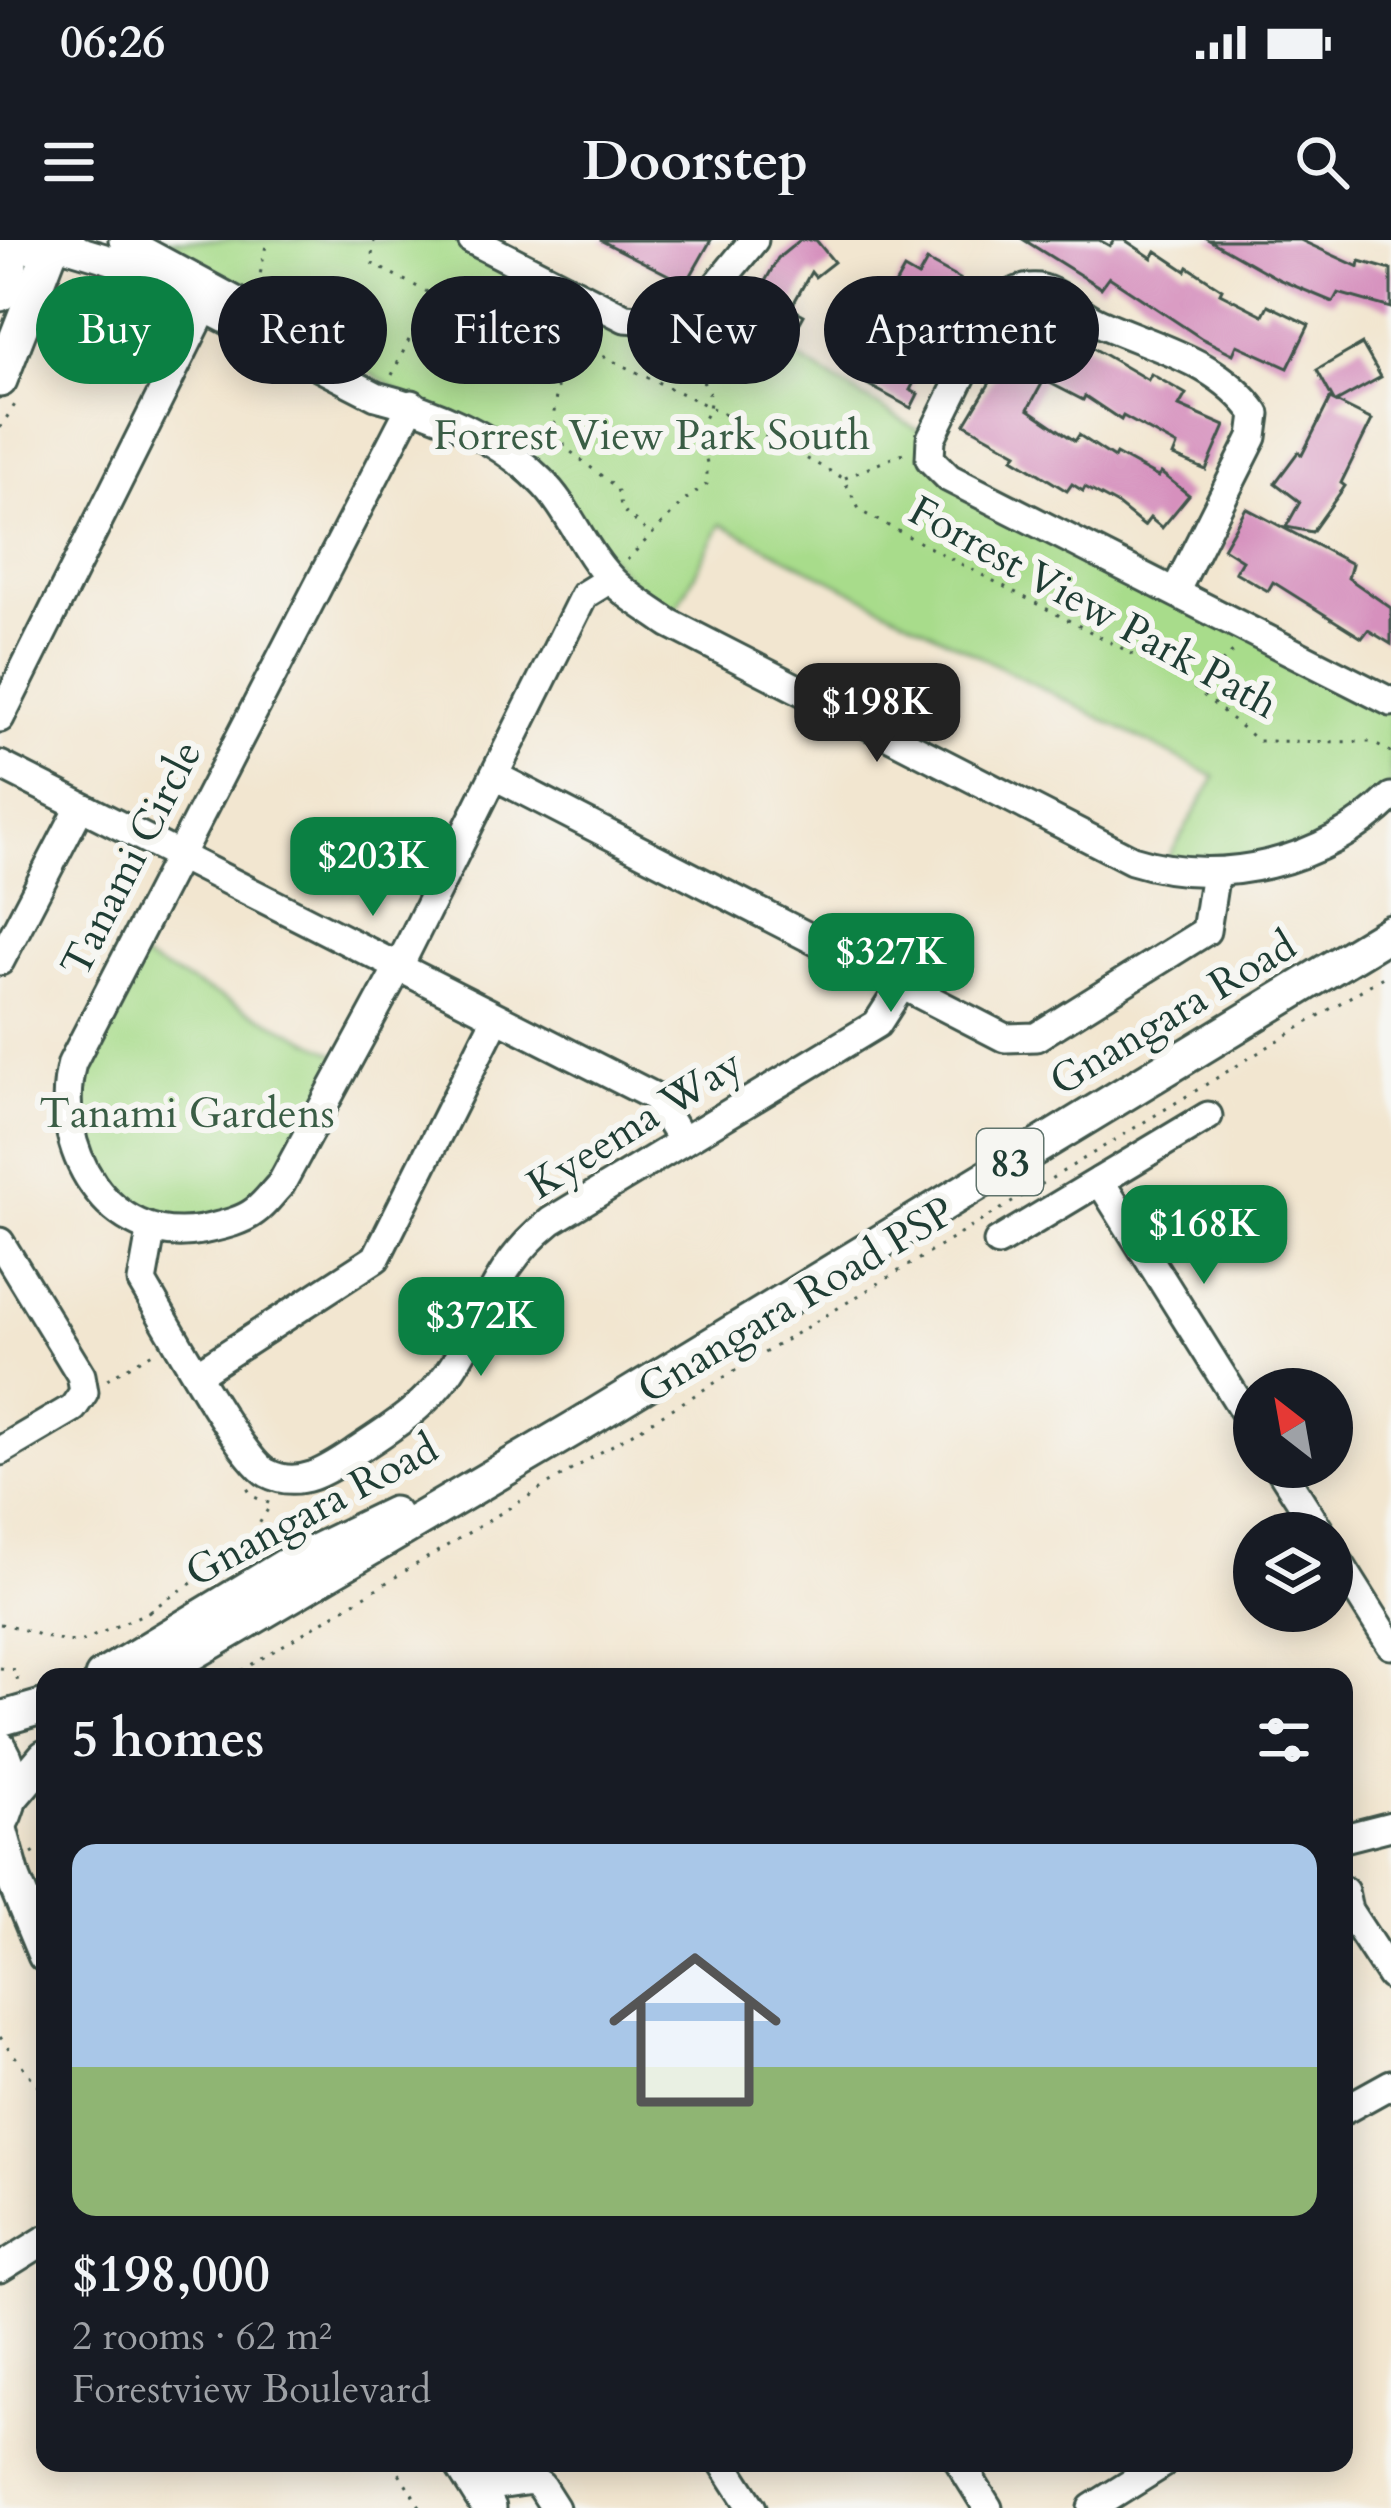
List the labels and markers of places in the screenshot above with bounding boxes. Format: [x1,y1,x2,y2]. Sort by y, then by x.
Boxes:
pin: $198K [793,663,961,765]
pin: $203K [289,817,457,919]
pin: $327K [807,913,975,1015]
pin: $168K [1120,1185,1288,1287]
pin: $372K [397,1277,565,1379]

